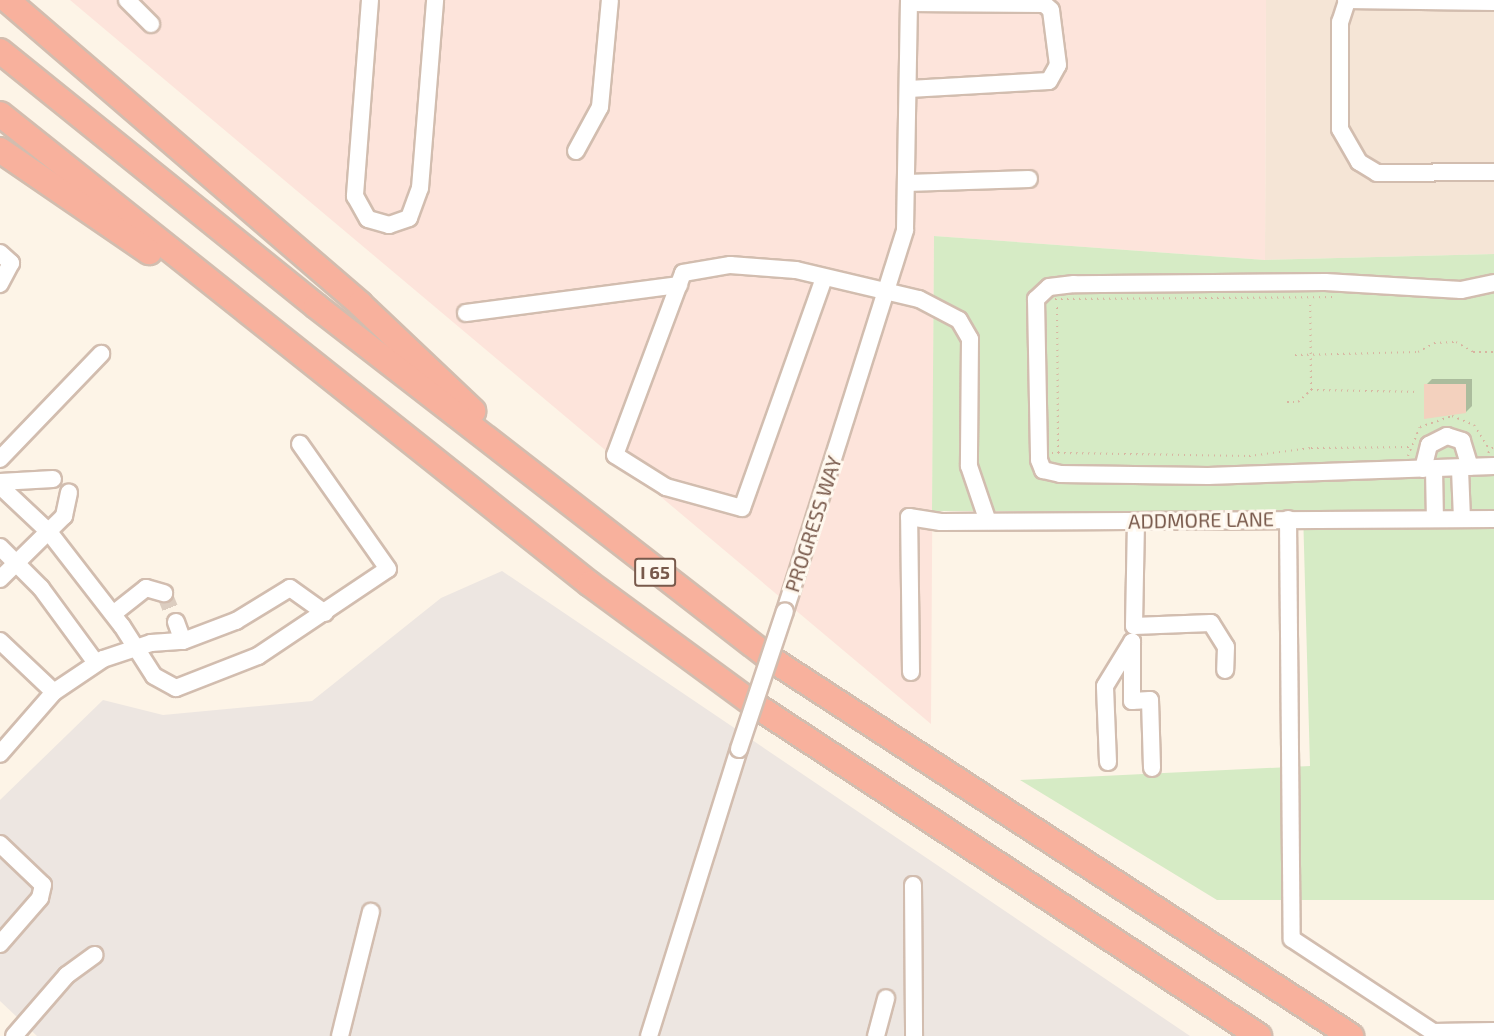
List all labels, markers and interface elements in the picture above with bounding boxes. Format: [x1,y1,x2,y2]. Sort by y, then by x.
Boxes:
street label: PROGRESS WAY [780,453,846,595]
street label: ADDMORE LANE [1128,507,1274,533]
road number: I 65 [634,557,676,587]

